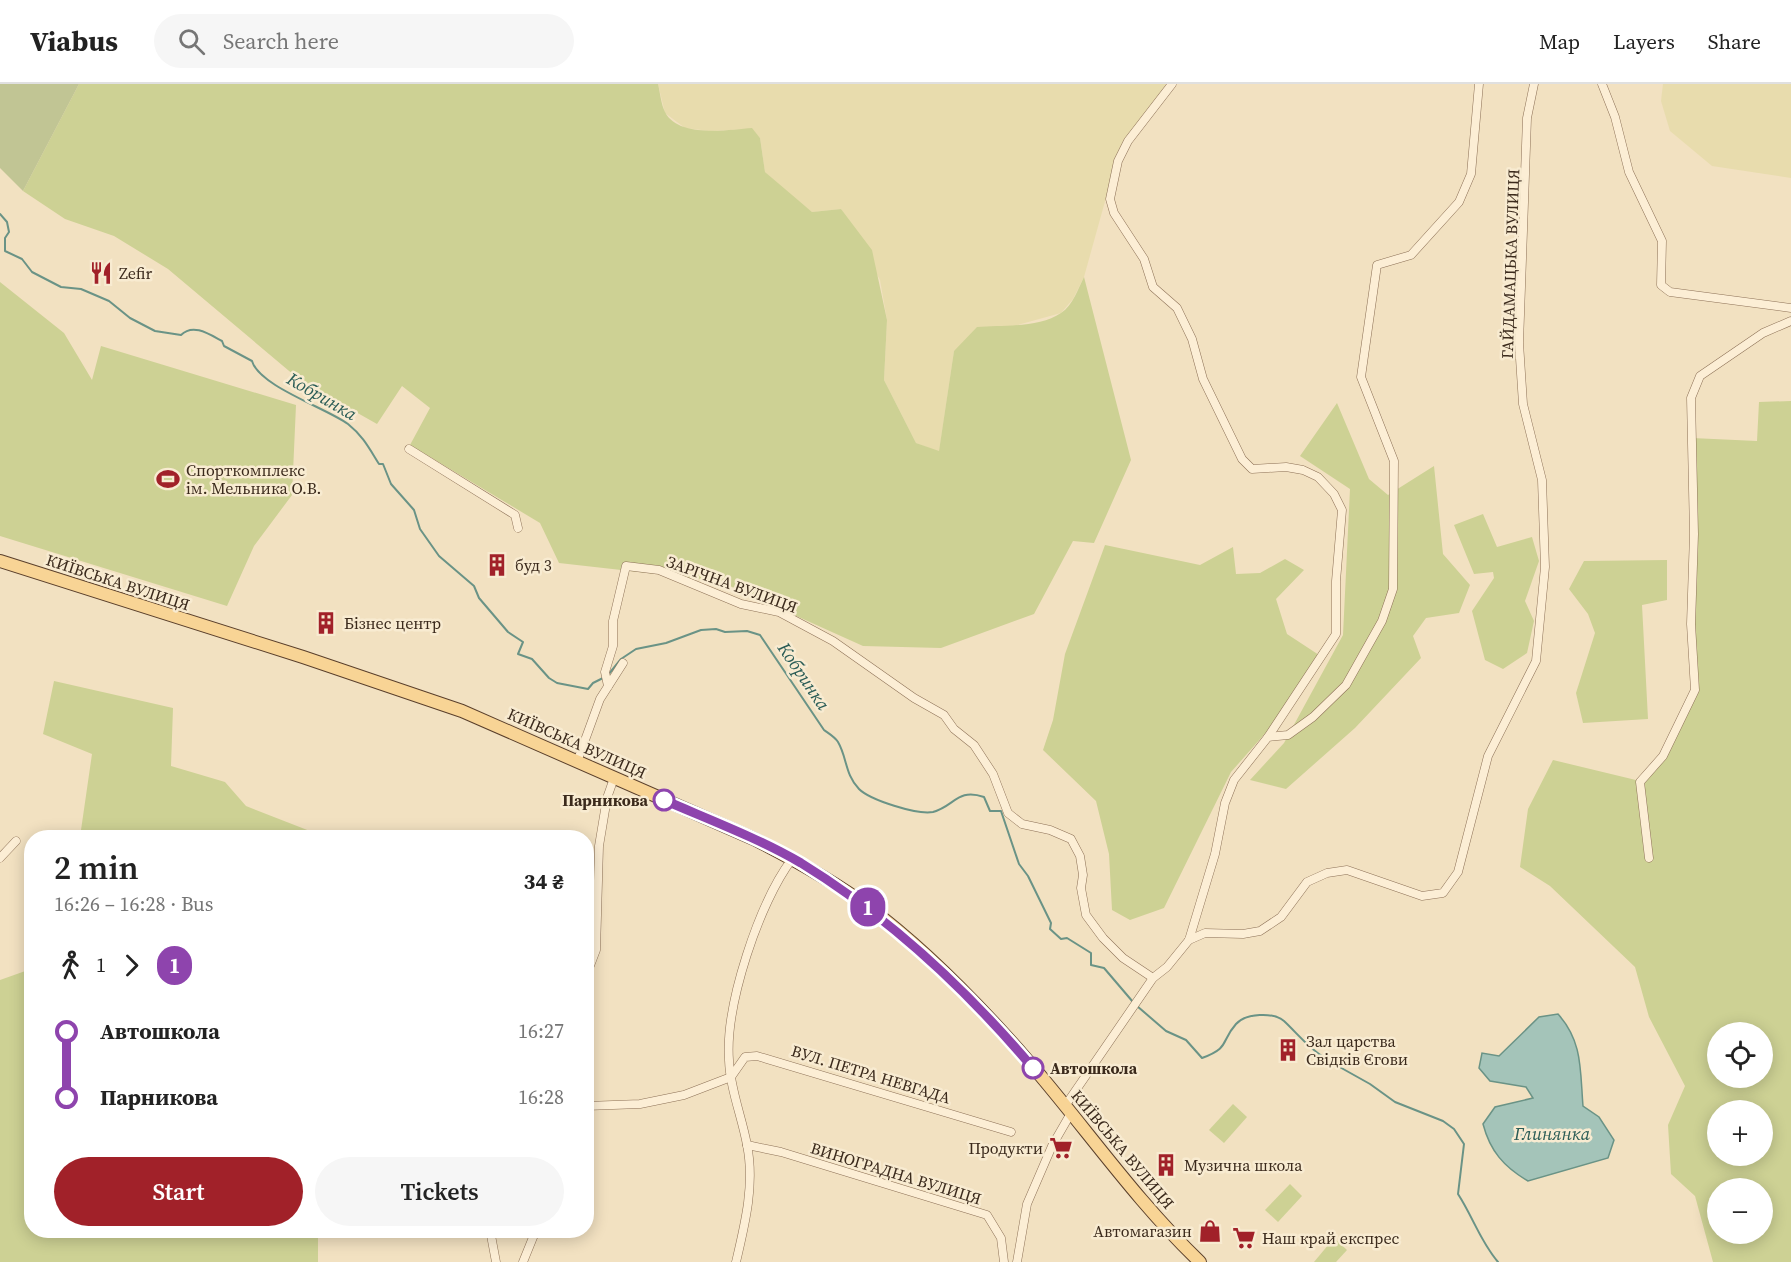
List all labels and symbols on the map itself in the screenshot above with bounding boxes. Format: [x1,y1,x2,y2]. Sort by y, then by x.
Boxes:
street label: ГАЙДАМАЦЬКА ВУЛИЦЯ [1496,169,1524,359]
restaurant icon: Zefir [88,260,114,286]
place label: Zefir [119,262,153,284]
water label: Кобринка [282,365,362,426]
place label: Спорткомплекс ім. Мельника О.В. [186,459,321,499]
sports icon: Спорткомплекс ім. Мельника О.В. [155,466,181,492]
street label: КИЇВСЬКА ВУЛИЦЯ [44,548,192,616]
street label: ЗАРІЧНА ВУЛИЦЯ [664,550,800,618]
building icon: буд 3 [484,552,510,578]
place label: буд 3 [515,554,552,576]
building icon: Бізнес центр [313,610,339,636]
place label: Бізнес центр [344,612,441,634]
water label: Кобринка [772,636,836,715]
street label: КИЇВСЬКА ВУЛИЦЯ [504,703,650,783]
place label: Парникова [562,789,649,811]
marker: Парникова [653,789,675,811]
line badge: 1 [848,888,888,926]
place label: Зал царства Свідків Єгови [1306,1030,1408,1070]
building icon: Зал царства Свідків Єгови [1275,1037,1301,1063]
street label: ВУЛ. ПЕТРА НЕВГАДА [789,1039,954,1109]
marker: Автошкола [1022,1057,1044,1079]
place label: Автошкола [1050,1057,1138,1079]
street label: КИЇВСЬКА ВУЛИЦЯ [1067,1085,1179,1213]
water label: Глинянка [1513,1121,1591,1146]
supermarket icon: Продукти [1048,1135,1074,1161]
street label: ВИНОГРАДНА ВУЛИЦЯ [808,1137,984,1209]
place label: Продукти [969,1137,1043,1159]
building icon: Музична школа [1153,1152,1179,1178]
place label: Музична школа [1184,1154,1303,1176]
shop icon: Автомагазин [1197,1218,1223,1244]
place label: Автомагазин [1093,1220,1192,1242]
supermarket icon: Наш край експрес [1231,1225,1257,1251]
place label: Наш край експрес [1262,1227,1400,1249]

